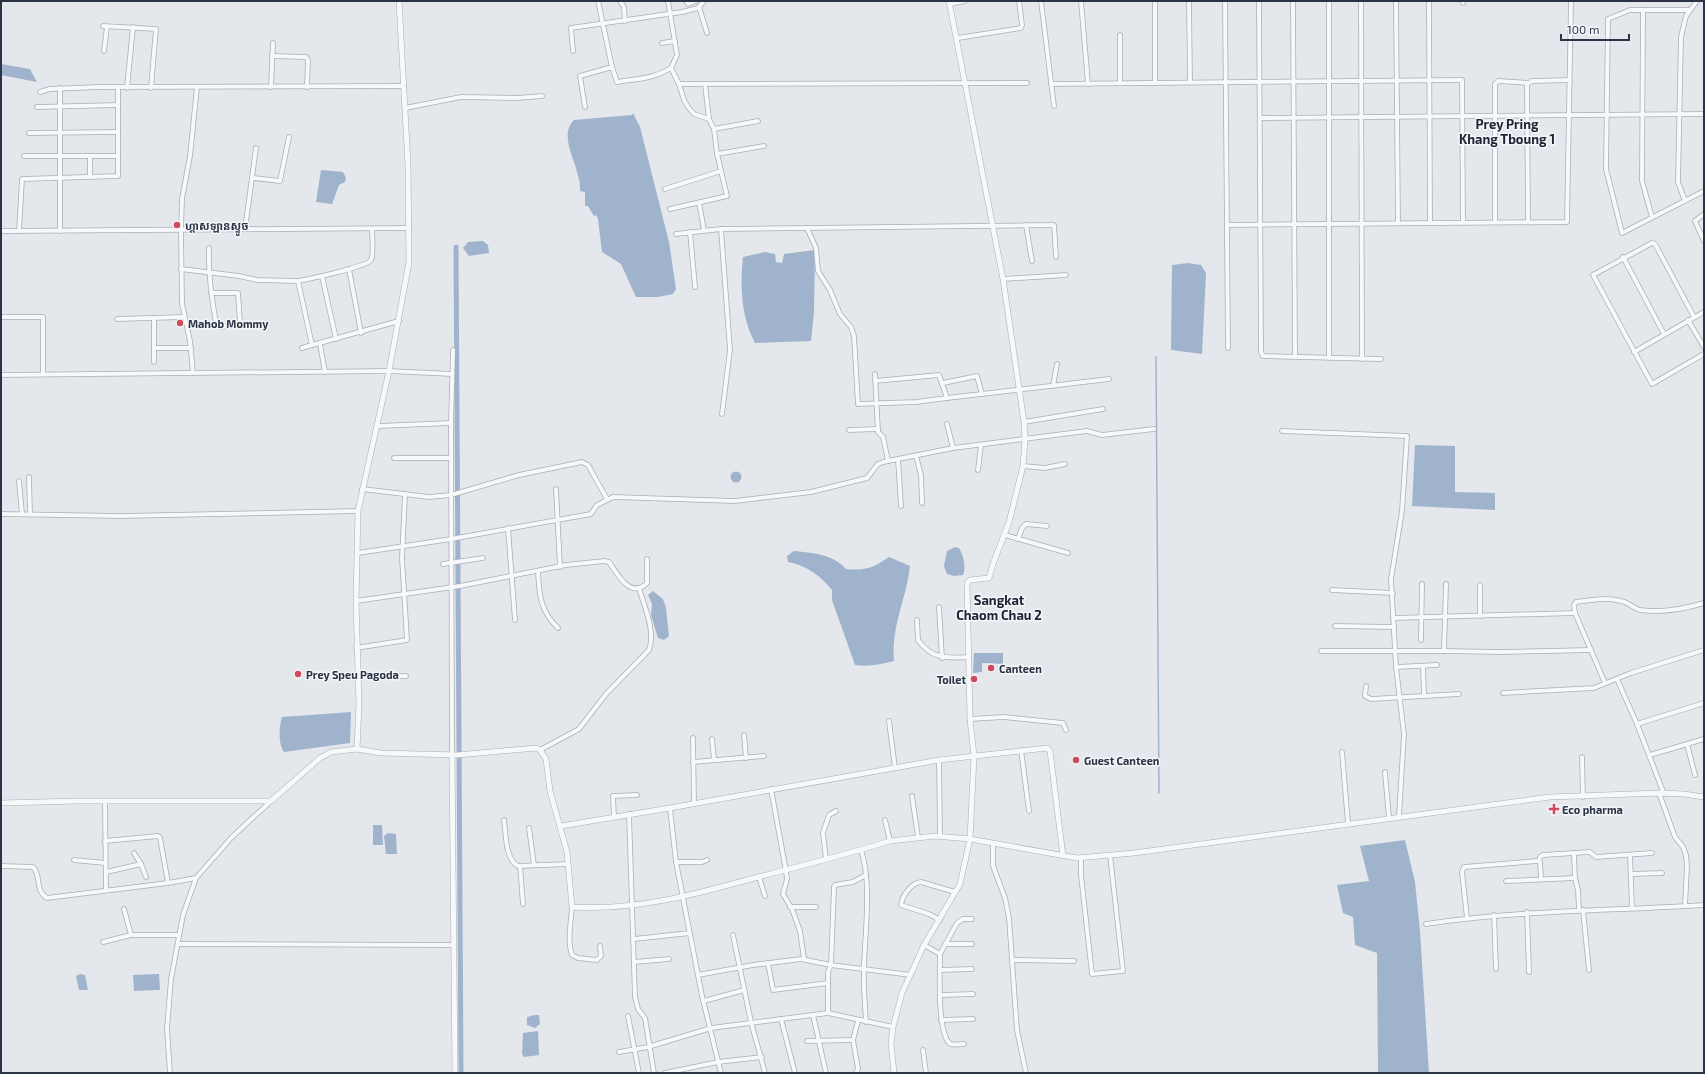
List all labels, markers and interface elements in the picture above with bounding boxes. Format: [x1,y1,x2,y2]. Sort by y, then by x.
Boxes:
scale bar [1561,16,1629,42]
text: 100 m [1567,22,1599,36]
district label: Prey Pring Khang Tboung 1 [1459,116,1555,147]
place label: ហ្គាសឡានស្ទូច [185,219,249,236]
marker: ហ្គាសឡានស្ទូច [172,220,182,230]
place label: Mahob Mommy [188,317,269,331]
marker: Mahob Mommy [175,318,185,328]
district label: Sangkat Chaom Chau 2 [956,592,1042,623]
place label: Canteen [999,662,1042,675]
marker: Canteen [986,663,996,673]
place label: Prey Speu Pagoda [306,668,399,682]
marker: Prey Speu Pagoda [293,669,303,679]
place label: Toilet [937,673,966,686]
marker: Toilet [969,674,979,684]
place label: Guest Canteen [1084,754,1159,767]
marker: Guest Canteen [1071,755,1081,765]
place label: Eco pharma [1562,803,1623,816]
marker: Eco pharma [1549,804,1559,814]

